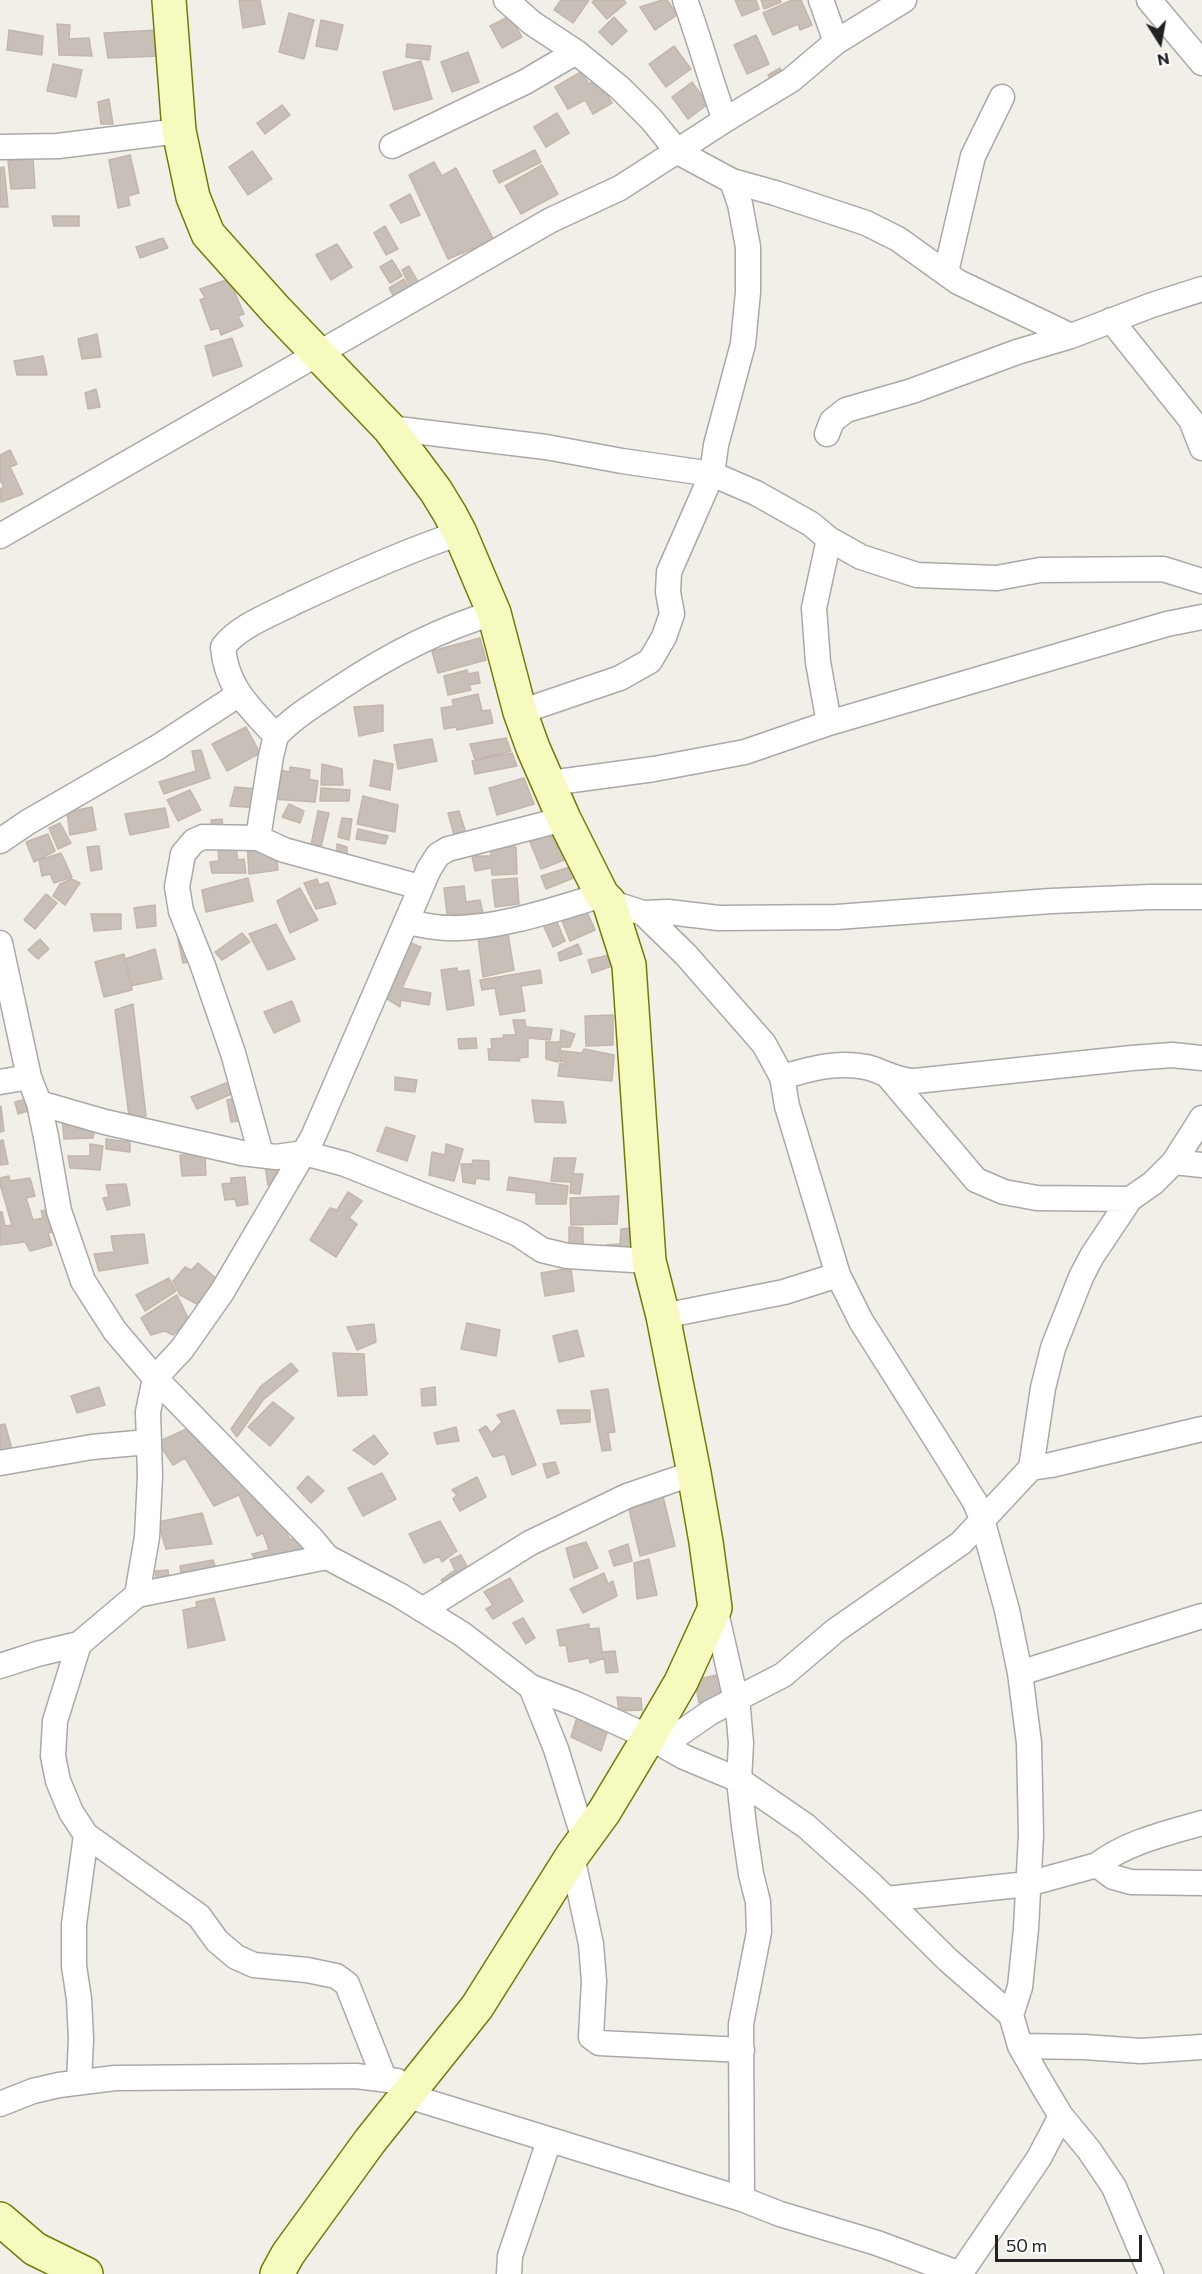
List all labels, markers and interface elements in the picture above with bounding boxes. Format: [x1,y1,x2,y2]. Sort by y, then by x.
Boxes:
north arrow [1130,12,1190,72]
text: N [1156,50,1171,71]
scale bar [998,2223,1145,2261]
text: 50 m [1006,2234,1047,2256]

